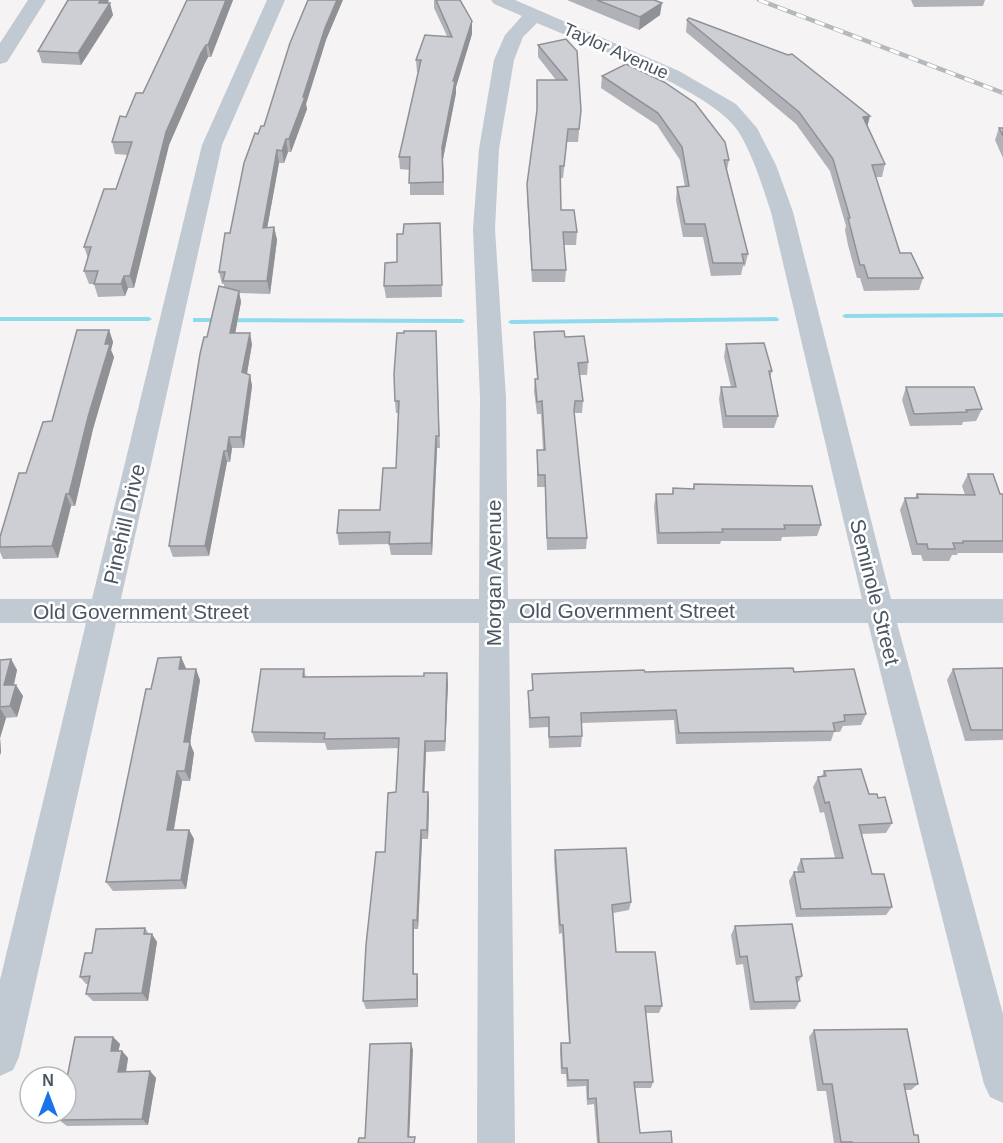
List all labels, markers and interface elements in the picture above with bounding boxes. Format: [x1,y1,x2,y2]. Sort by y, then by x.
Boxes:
street label: Taylor Avenue [560,19,672,83]
street label: Pinehill Drive [99,462,149,586]
street label: Morgan Avenue [482,500,505,646]
street label: Seminole Street [846,517,904,667]
street label: Old Government Street [519,599,735,622]
street label: Old Government Street [33,600,249,623]
north arrow [18,1065,78,1125]
text: N [42,1072,54,1089]

